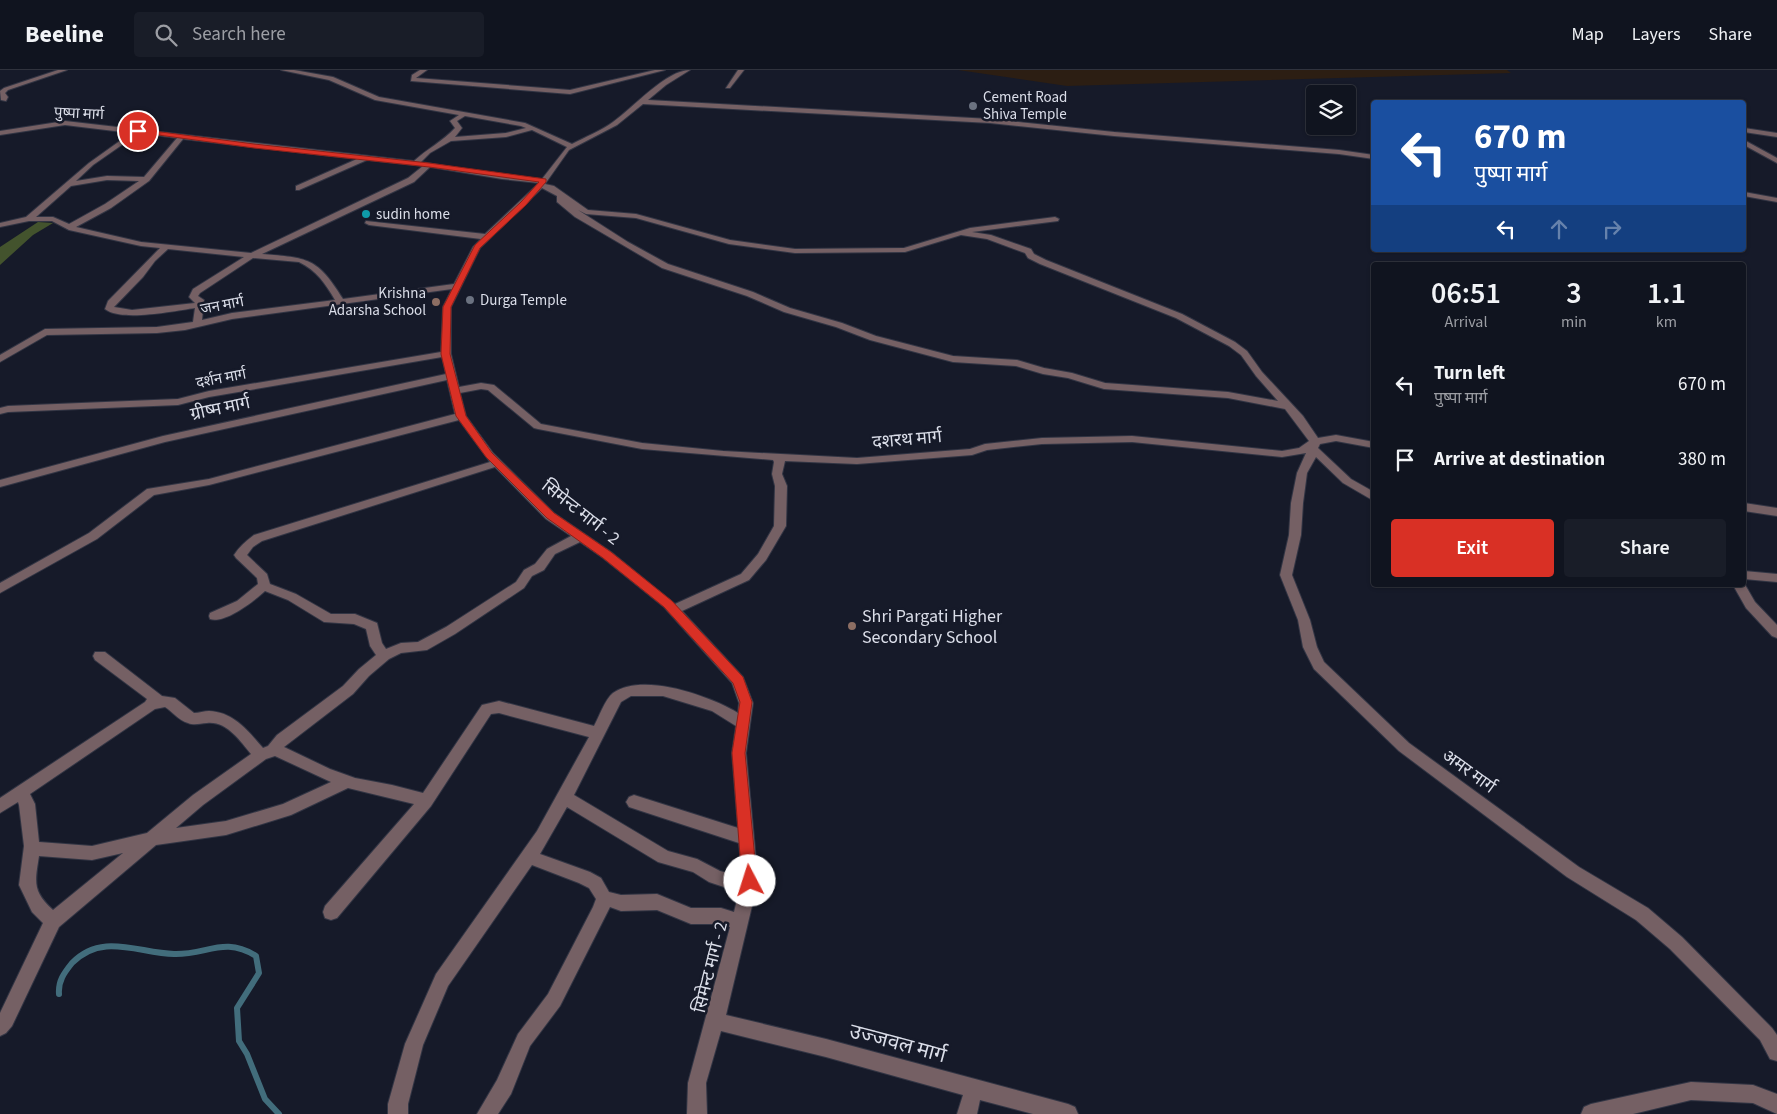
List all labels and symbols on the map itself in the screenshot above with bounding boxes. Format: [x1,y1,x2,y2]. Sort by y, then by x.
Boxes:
place label: Cement Road Shiva Temple [983,87,1067,125]
marker: Cement Road Shiva Temple [967,100,979,112]
street label: पुष्पा मार्ग [53,102,106,125]
pin [117,110,159,152]
place label: sudin home [376,204,450,225]
marker: sudin home [360,208,372,220]
place label: Krishna Adarsha School [329,283,426,321]
place label: Durga Temple [480,290,567,311]
street label: जन मार्ग [199,291,247,320]
marker: Durga Temple [464,294,476,306]
marker: Krishna Adarsha School [430,296,442,308]
street label: दर्शन मार्ग [194,363,249,394]
street label: ग्रीष्म मार्ग [188,390,253,427]
street label: दशरथ मार्ग [871,424,944,455]
street label: सिमेन्ट मार्ग - 2 [536,474,625,551]
place label: Shri Pargati Higher Secondary School [862,604,1003,650]
marker: Shri Pargati Higher Secondary School [846,620,858,632]
street label: अमर मार्ग [1437,743,1502,800]
position arrow [723,854,775,906]
street label: सिमेन्ट मार्ग - 2 [687,919,734,1015]
street label: उज्जवल मार्ग [846,1016,951,1071]

